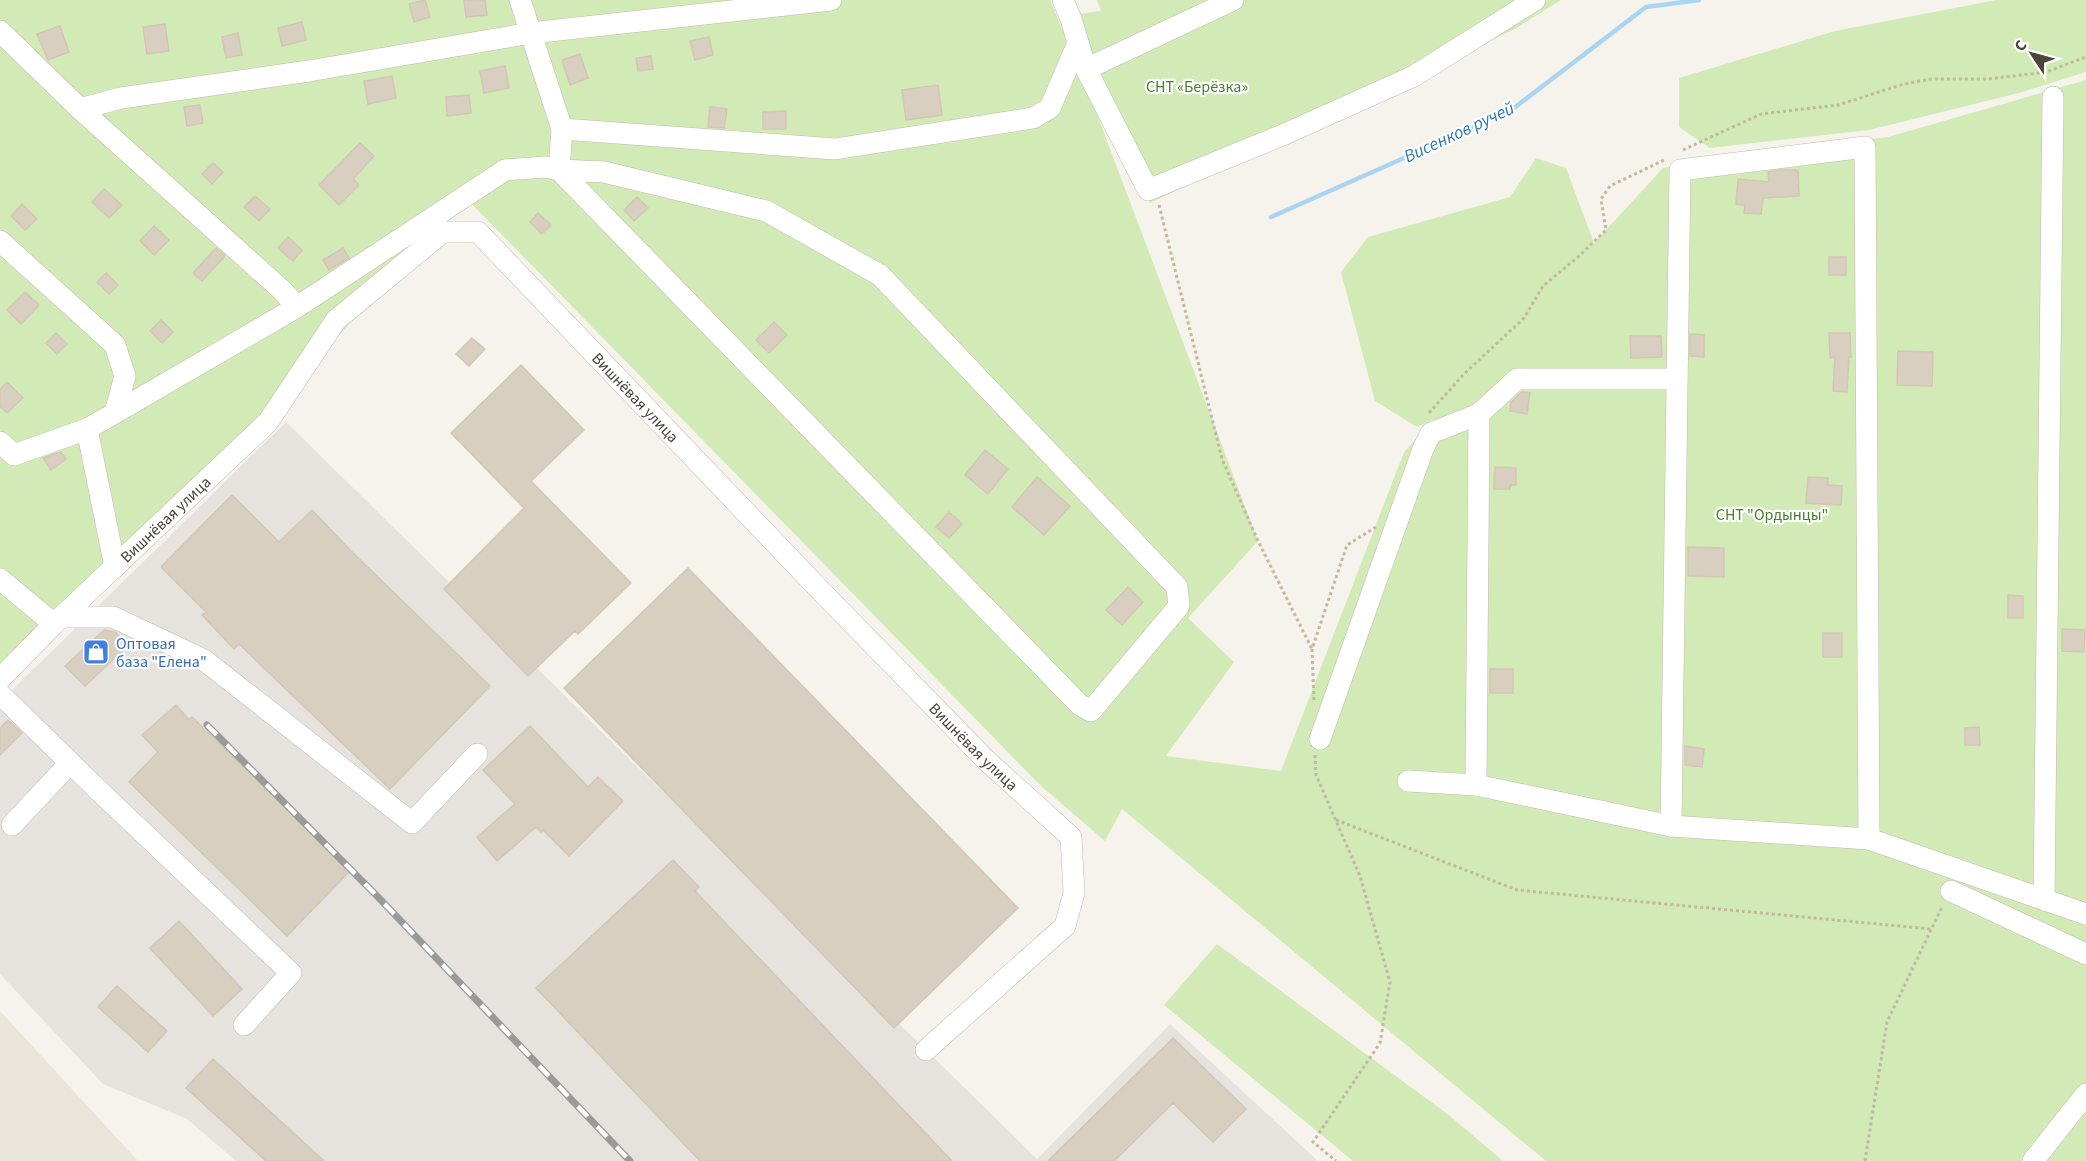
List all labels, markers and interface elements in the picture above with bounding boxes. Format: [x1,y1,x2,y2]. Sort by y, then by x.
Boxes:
north arrow [2002,24,2062,84]
text: С [2009,36,2032,56]
park label: СНТ «Берёзка» [1146,76,1248,98]
water label: Висенков ручей [1400,96,1519,169]
street label: Вишнёвая улица [587,348,684,448]
street label: Вишнёвая улица [116,472,216,568]
park label: СНТ "Ордынцы" [1716,504,1828,526]
place label: Оптовая база "Елена" [116,633,207,673]
shop icon: Оптовая база "Елена" [81,637,111,667]
street label: Вишнёвая улица [924,698,1023,796]

